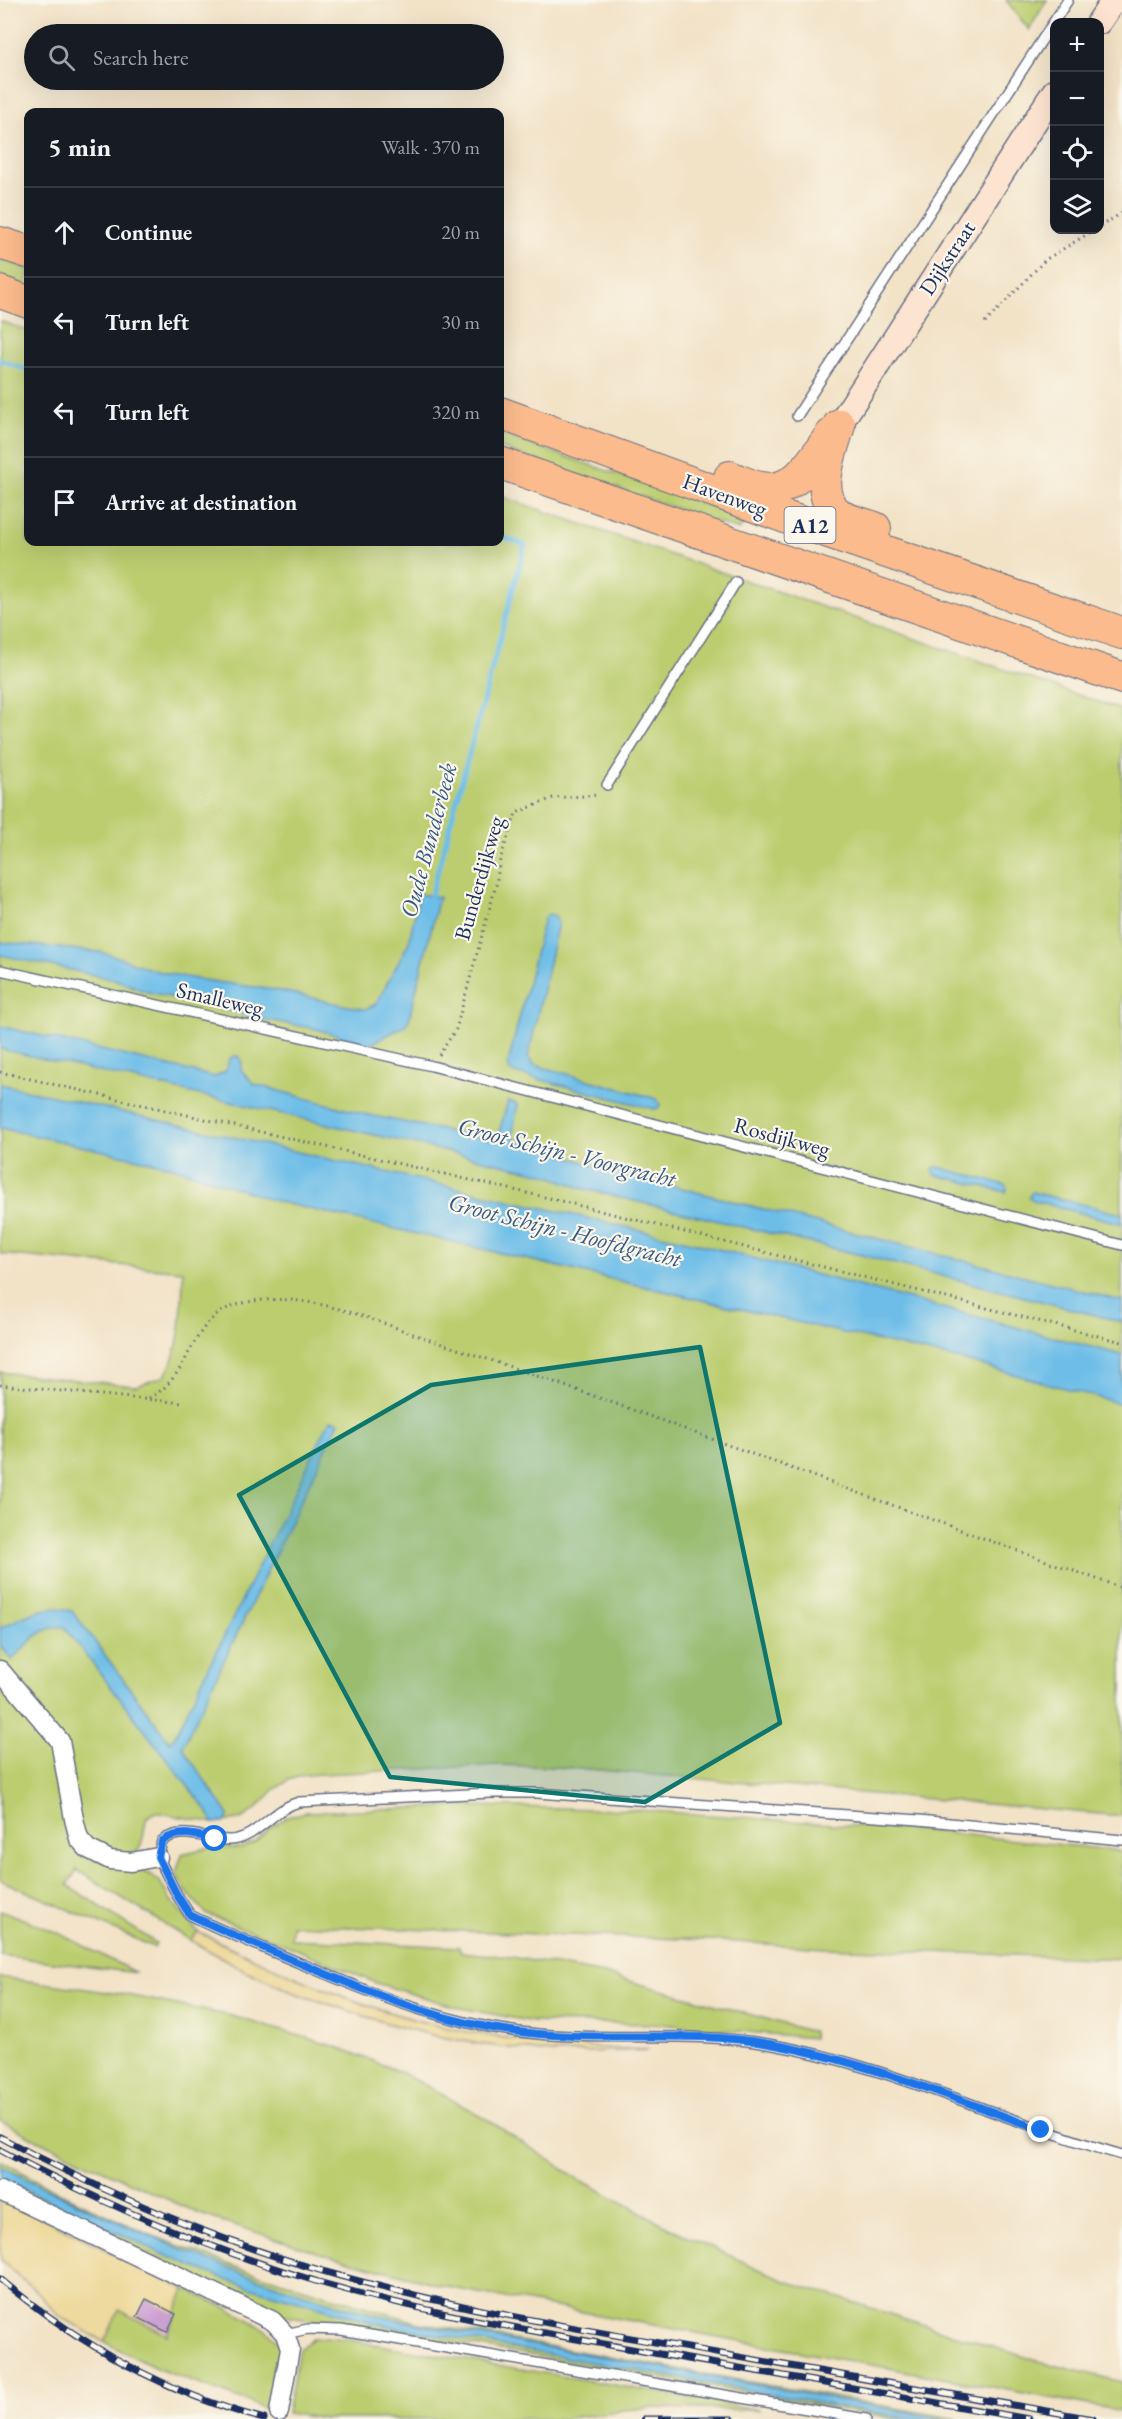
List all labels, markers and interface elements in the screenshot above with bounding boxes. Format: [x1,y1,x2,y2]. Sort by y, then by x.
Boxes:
map controls [1050,18,1104,234]
button: + [1050,18,1104,72]
search box [24,24,504,90]
icon: search [45,41,78,74]
text: Search here [93,43,188,72]
button: − [1050,72,1104,126]
button: locate [1050,126,1104,180]
text: 5 min [48,130,111,164]
text: Walk · 370 m [381,134,480,160]
button: layers [1050,180,1104,234]
street label: Dijkstraat [912,215,982,301]
icon: ahead [48,216,81,249]
text: Continue [105,218,192,247]
text: 20 m [441,219,480,245]
icon: left [48,306,81,339]
text: Turn left [105,308,189,337]
text: 30 m [441,309,480,335]
icon: left [48,396,81,429]
text: Turn left [105,398,189,427]
text: 320 m [432,399,480,425]
street label: Havenweg [679,466,772,524]
icon: arrive [48,486,81,519]
text: Arrive at destination [105,488,297,517]
road number: A12 [784,507,836,543]
water label: Oude Bunderbeek [392,759,464,921]
street label: Bunderdijkweg [447,812,511,943]
street label: Smalleweg [174,975,267,1023]
water label: Groot Schijn - Voorgracht [455,1110,680,1194]
street label: Rosdijkweg [731,1110,834,1164]
water label: Groot Schijn - Hoofdgracht [445,1186,686,1274]
route start [201,1825,227,1851]
route end [1027,2116,1053,2142]

